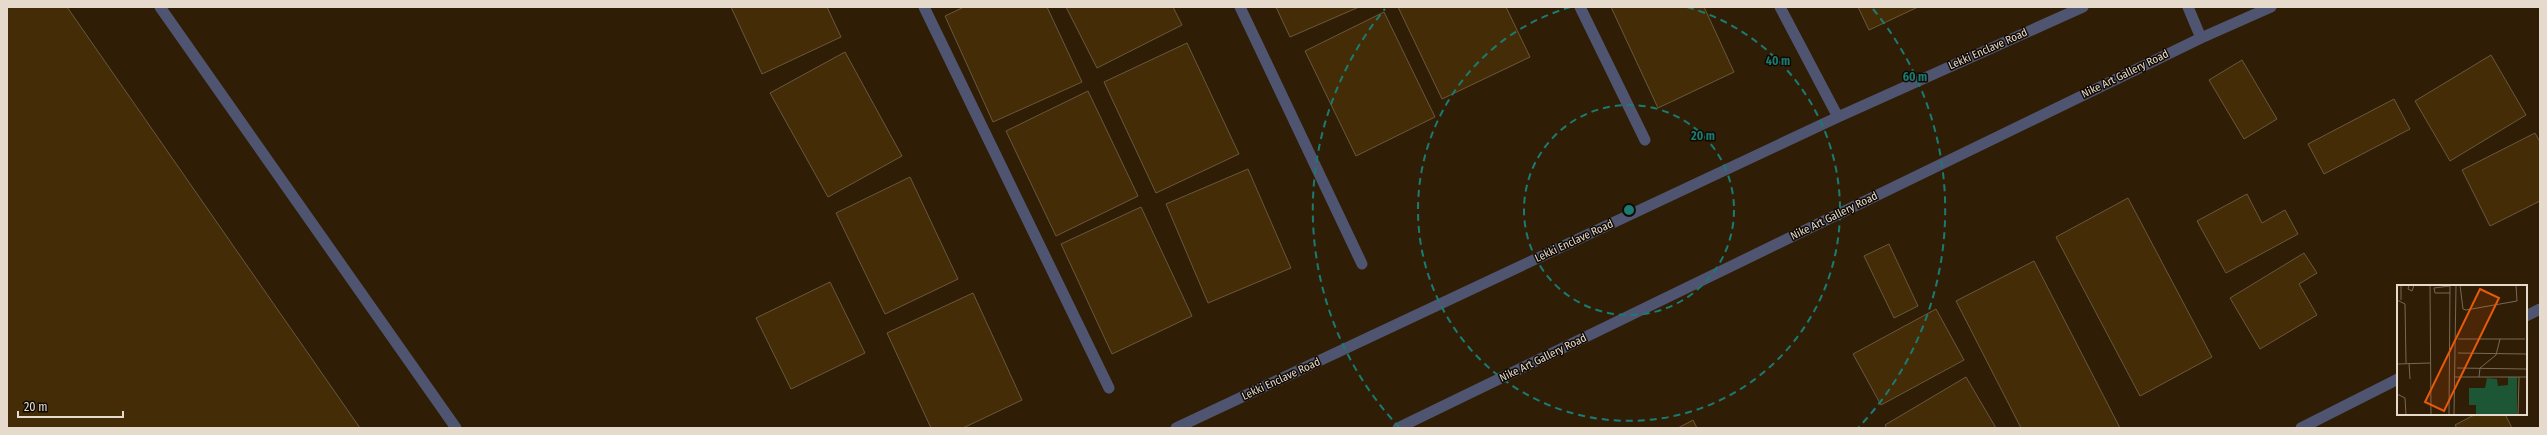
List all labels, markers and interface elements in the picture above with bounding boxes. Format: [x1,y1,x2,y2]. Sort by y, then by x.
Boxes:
street label: Lekki Enclave Road [1947,26,2029,72]
street label: Nike Art Gallery Road [2079,47,2171,101]
text: 40 m [1766,54,1790,68]
text: 60 m [1903,70,1927,84]
text: 20 m [1690,129,1715,143]
street label: Nike Art Gallery Road [1788,189,1880,243]
centre of rings [1622,203,1636,217]
street label: Lekki Enclave Road [1533,217,1615,265]
inset map [2397,285,2527,415]
street label: Nike Art Gallery Road [1497,331,1589,385]
street label: Lekki Enclave Road [1240,355,1322,403]
scale bar [18,393,123,419]
text: 20 m [24,400,48,414]

